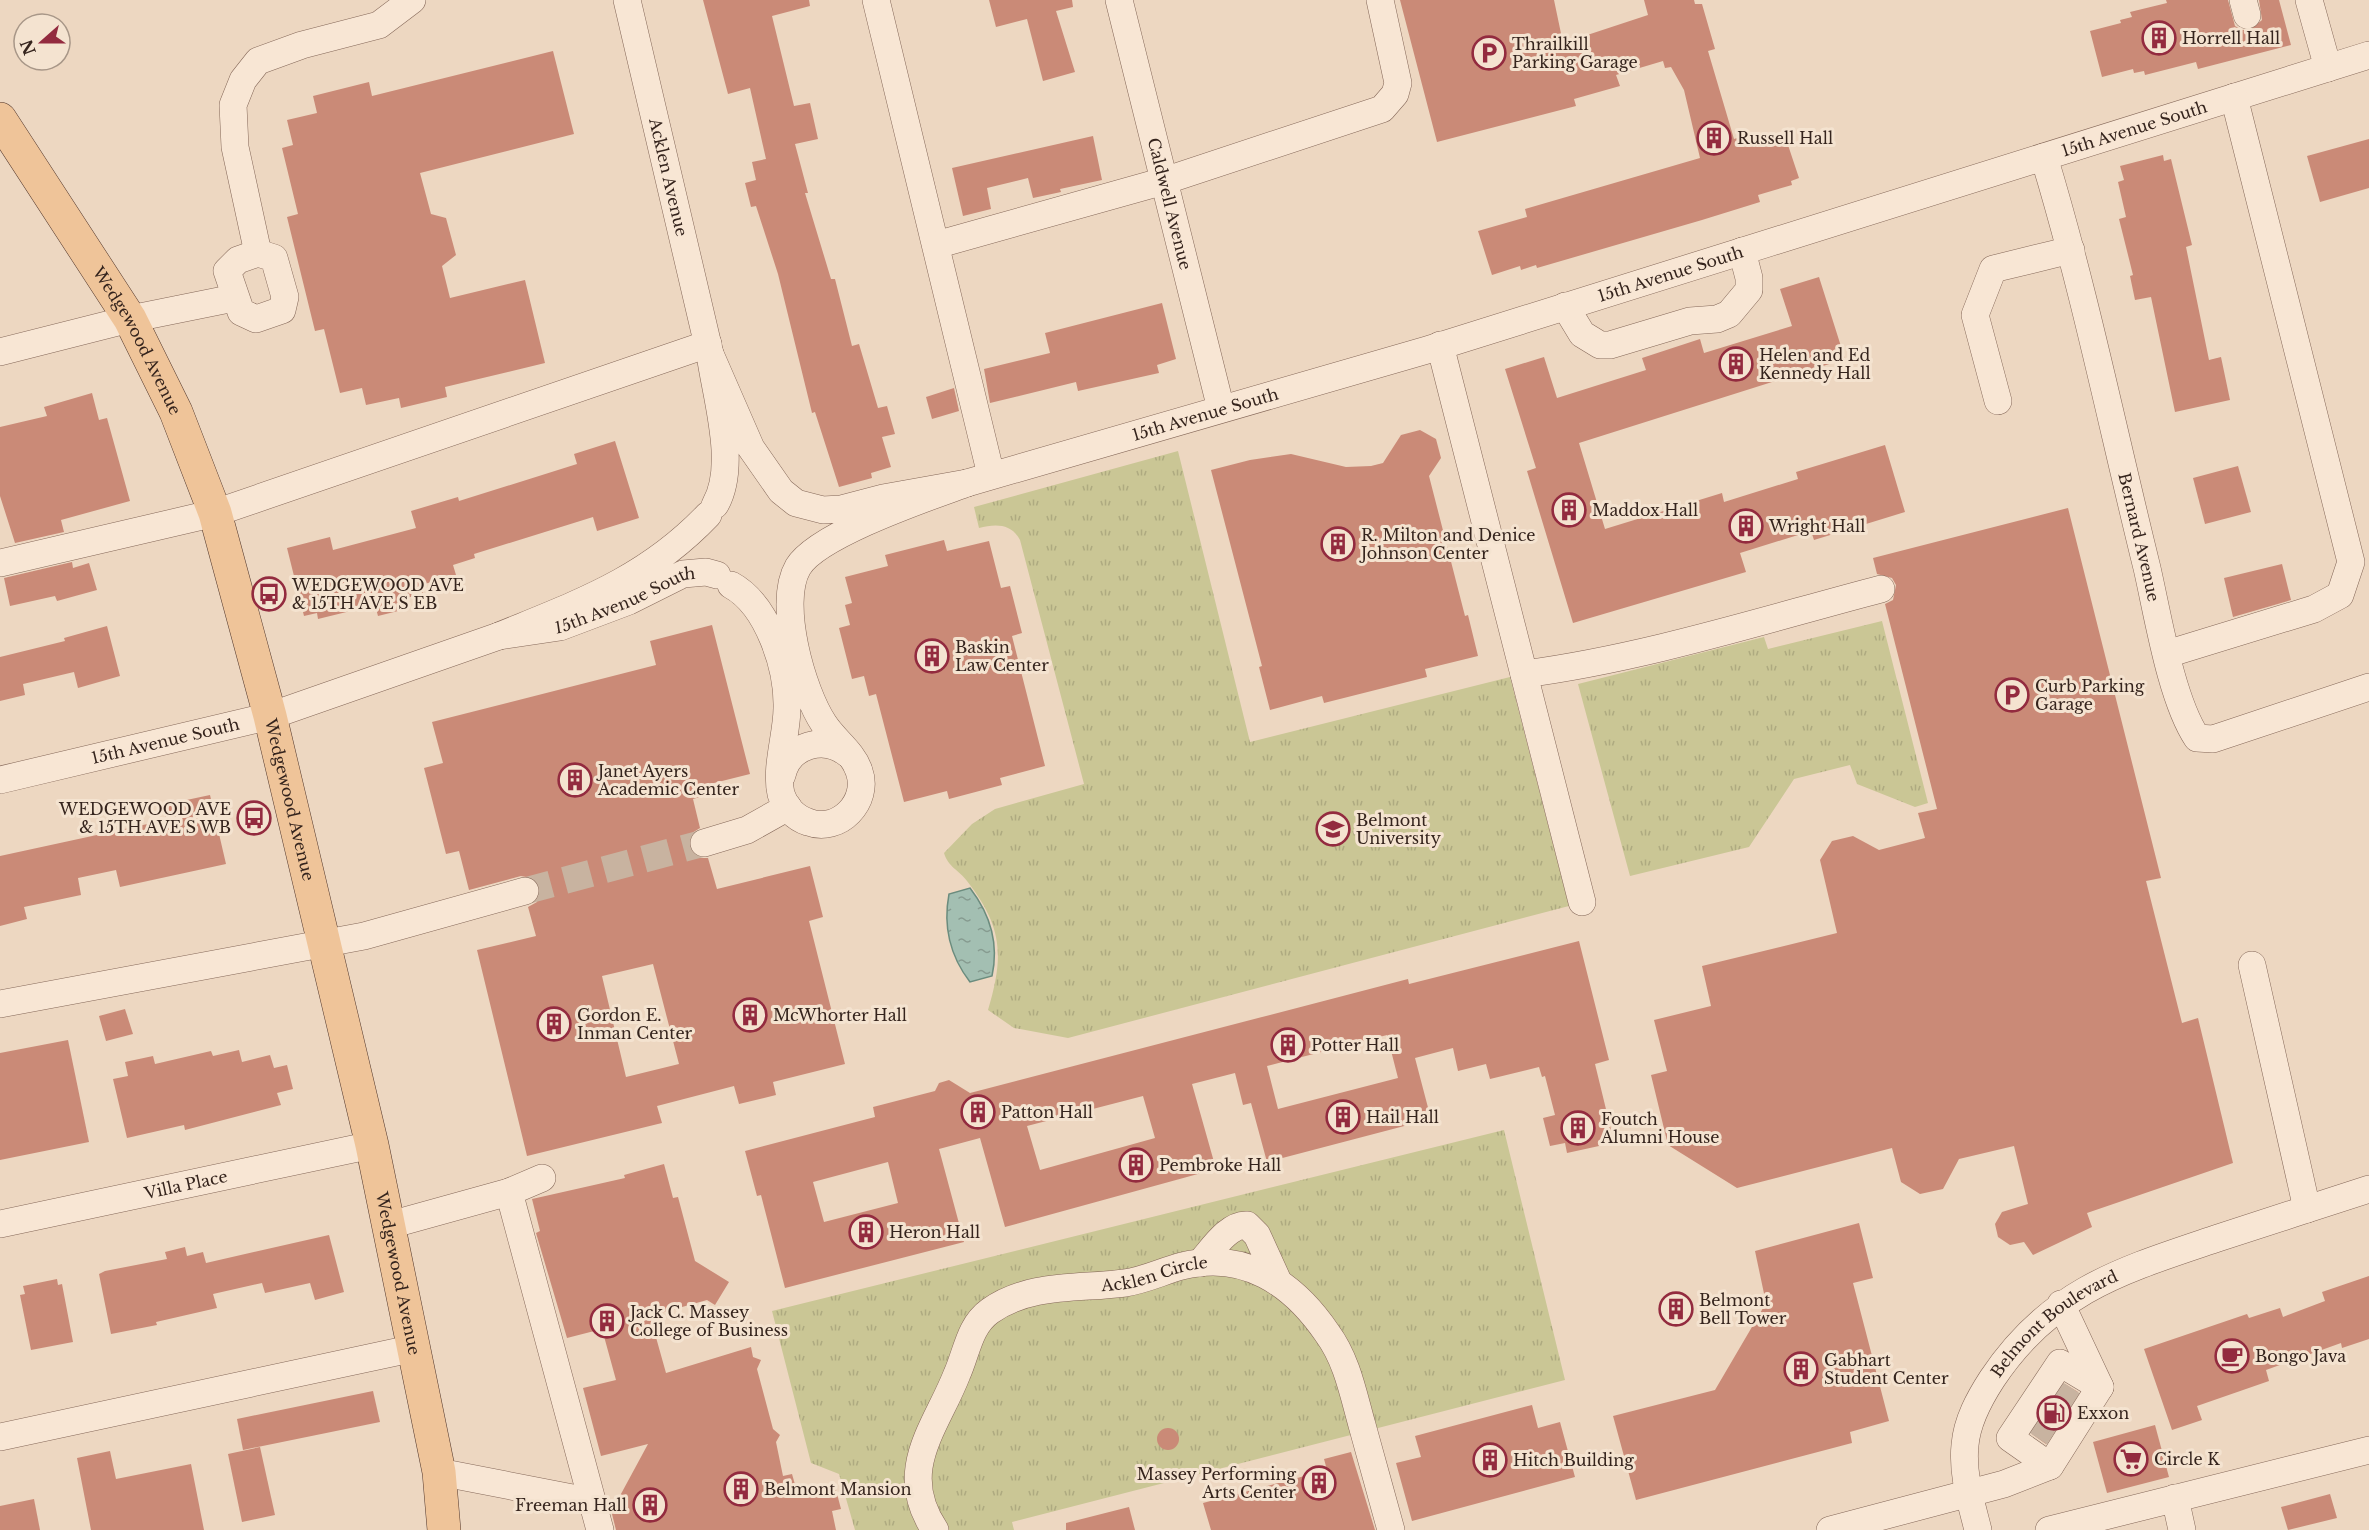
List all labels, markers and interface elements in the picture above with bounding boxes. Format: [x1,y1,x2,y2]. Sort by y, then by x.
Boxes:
north arrow [12,12,72,72]
building icon: Horrell Hall [2141,20,2177,56]
place label: Horrell Hall [2182,28,2280,48]
place label: Thrailkill Parking Garage [1512,34,1638,72]
parking icon: Thrailkill Parking Garage [1471,35,1507,71]
text: N [16,37,40,58]
street label: 15th Avenue South [2059,96,2210,161]
street label: Acklen Avenue [645,115,692,238]
building icon: Russell Hall [1696,120,1732,156]
place label: Russell Hall [1737,128,1833,148]
street label: Caldwell Avenue [1144,136,1196,272]
street label: 15th Avenue South [1595,242,1746,306]
street label: Wedgewood Avenue [88,262,186,418]
place label: Helen and Ed Kennedy Hall [1759,345,1871,383]
building icon: Helen and Ed Kennedy Hall [1718,346,1754,382]
street label: 15th Avenue South [1130,383,1281,445]
street label: Bernard Avenue [2114,471,2164,603]
building icon: Maddox Hall [1551,492,1587,528]
place label: Maddox Hall [1592,500,1698,520]
building icon: Wright Hall [1728,508,1764,544]
place label: Wright Hall [1768,516,1865,536]
place label: R. Milton and Denice Johnson Center [1359,525,1535,563]
building icon: R. Milton and Denice Johnson Center [1320,526,1356,562]
street label: 15th Avenue South [554,563,696,638]
place label: WEDGEWOOD AVE & 15TH AVE S EB [291,575,464,613]
bus stop icon: WEDGEWOOD AVE & 15TH AVE S EB [251,576,287,612]
place label: Baskin Law Center [955,637,1049,675]
building icon: Baskin Law Center [914,638,950,674]
place label: Curb Parking Garage [2035,676,2145,714]
parking icon: Curb Parking Garage [1994,677,2030,713]
street label: 15th Avenue South [89,714,241,768]
street label: Wedgewood Avenue [261,716,319,883]
place label: Janet Ayers Academic Center [596,761,740,799]
building icon: Janet Ayers Academic Center [557,762,593,798]
place label: WEDGEWOOD AVE & 15TH AVE S WB [58,799,231,837]
bus stop icon: WEDGEWOOD AVE & 15TH AVE S WB [236,800,272,836]
place label: Belmont University [1356,810,1442,848]
school or university icon: Belmont University [1315,811,1351,847]
building icon: McWhorter Hall [732,997,768,1033]
place label: Gordon E. Inman Center [577,1005,693,1043]
place label: McWhorter Hall [773,1005,907,1025]
building icon: Gordon E. Inman Center [536,1006,572,1042]
building icon: Potter Hall [1270,1027,1306,1063]
place label: Potter Hall [1311,1035,1399,1055]
building icon: Patton Hall [960,1094,996,1130]
building icon: Hail Hall [1325,1099,1361,1135]
place label: Patton Hall [1001,1102,1093,1122]
place label: Hail Hall [1366,1107,1439,1127]
place label: Foutch Alumni House [1600,1109,1720,1147]
building icon: Foutch Alumni House [1560,1110,1596,1146]
building icon: Pembroke Hall [1118,1147,1154,1183]
place label: Pembroke Hall [1159,1155,1281,1175]
street label: Villa Place [142,1166,229,1203]
street label: Wedgewood Avenue [372,1189,425,1357]
building icon: Heron Hall [848,1214,884,1250]
place label: Heron Hall [889,1222,980,1242]
street label: Acklen Circle [1099,1252,1208,1295]
street label: Belmont Boulevard [1986,1266,2121,1381]
place label: Belmont Bell Tower [1699,1290,1787,1328]
building icon: Belmont Bell Tower [1658,1291,1694,1327]
place label: Jack C. Massey College of Business [628,1302,788,1340]
building icon: Jack C. Massey College of Business [589,1303,625,1339]
cafe icon: Bongo Java [2214,1338,2250,1374]
place label: Bongo Java [2255,1346,2346,1366]
place label: Gabhart Student Center [1824,1350,1949,1388]
building icon: Gabhart Student Center [1783,1351,1819,1387]
fuel station icon: Exxon [2036,1395,2072,1431]
place label: Exxon [2077,1403,2129,1423]
supermarket icon: Circle K [2113,1441,2149,1477]
building icon: Hitch Building [1472,1442,1508,1478]
place label: Circle K [2154,1449,2220,1469]
place label: Hitch Building [1513,1450,1634,1470]
place label: Massey Performing Arts Center [1137,1464,1296,1502]
building icon: Massey Performing Arts Center [1301,1465,1337,1501]
building icon: Belmont Mansion [723,1471,759,1507]
place label: Belmont Mansion [764,1479,911,1499]
building icon: Freeman Hall [632,1487,668,1523]
place label: Freeman Hall [515,1495,627,1515]

